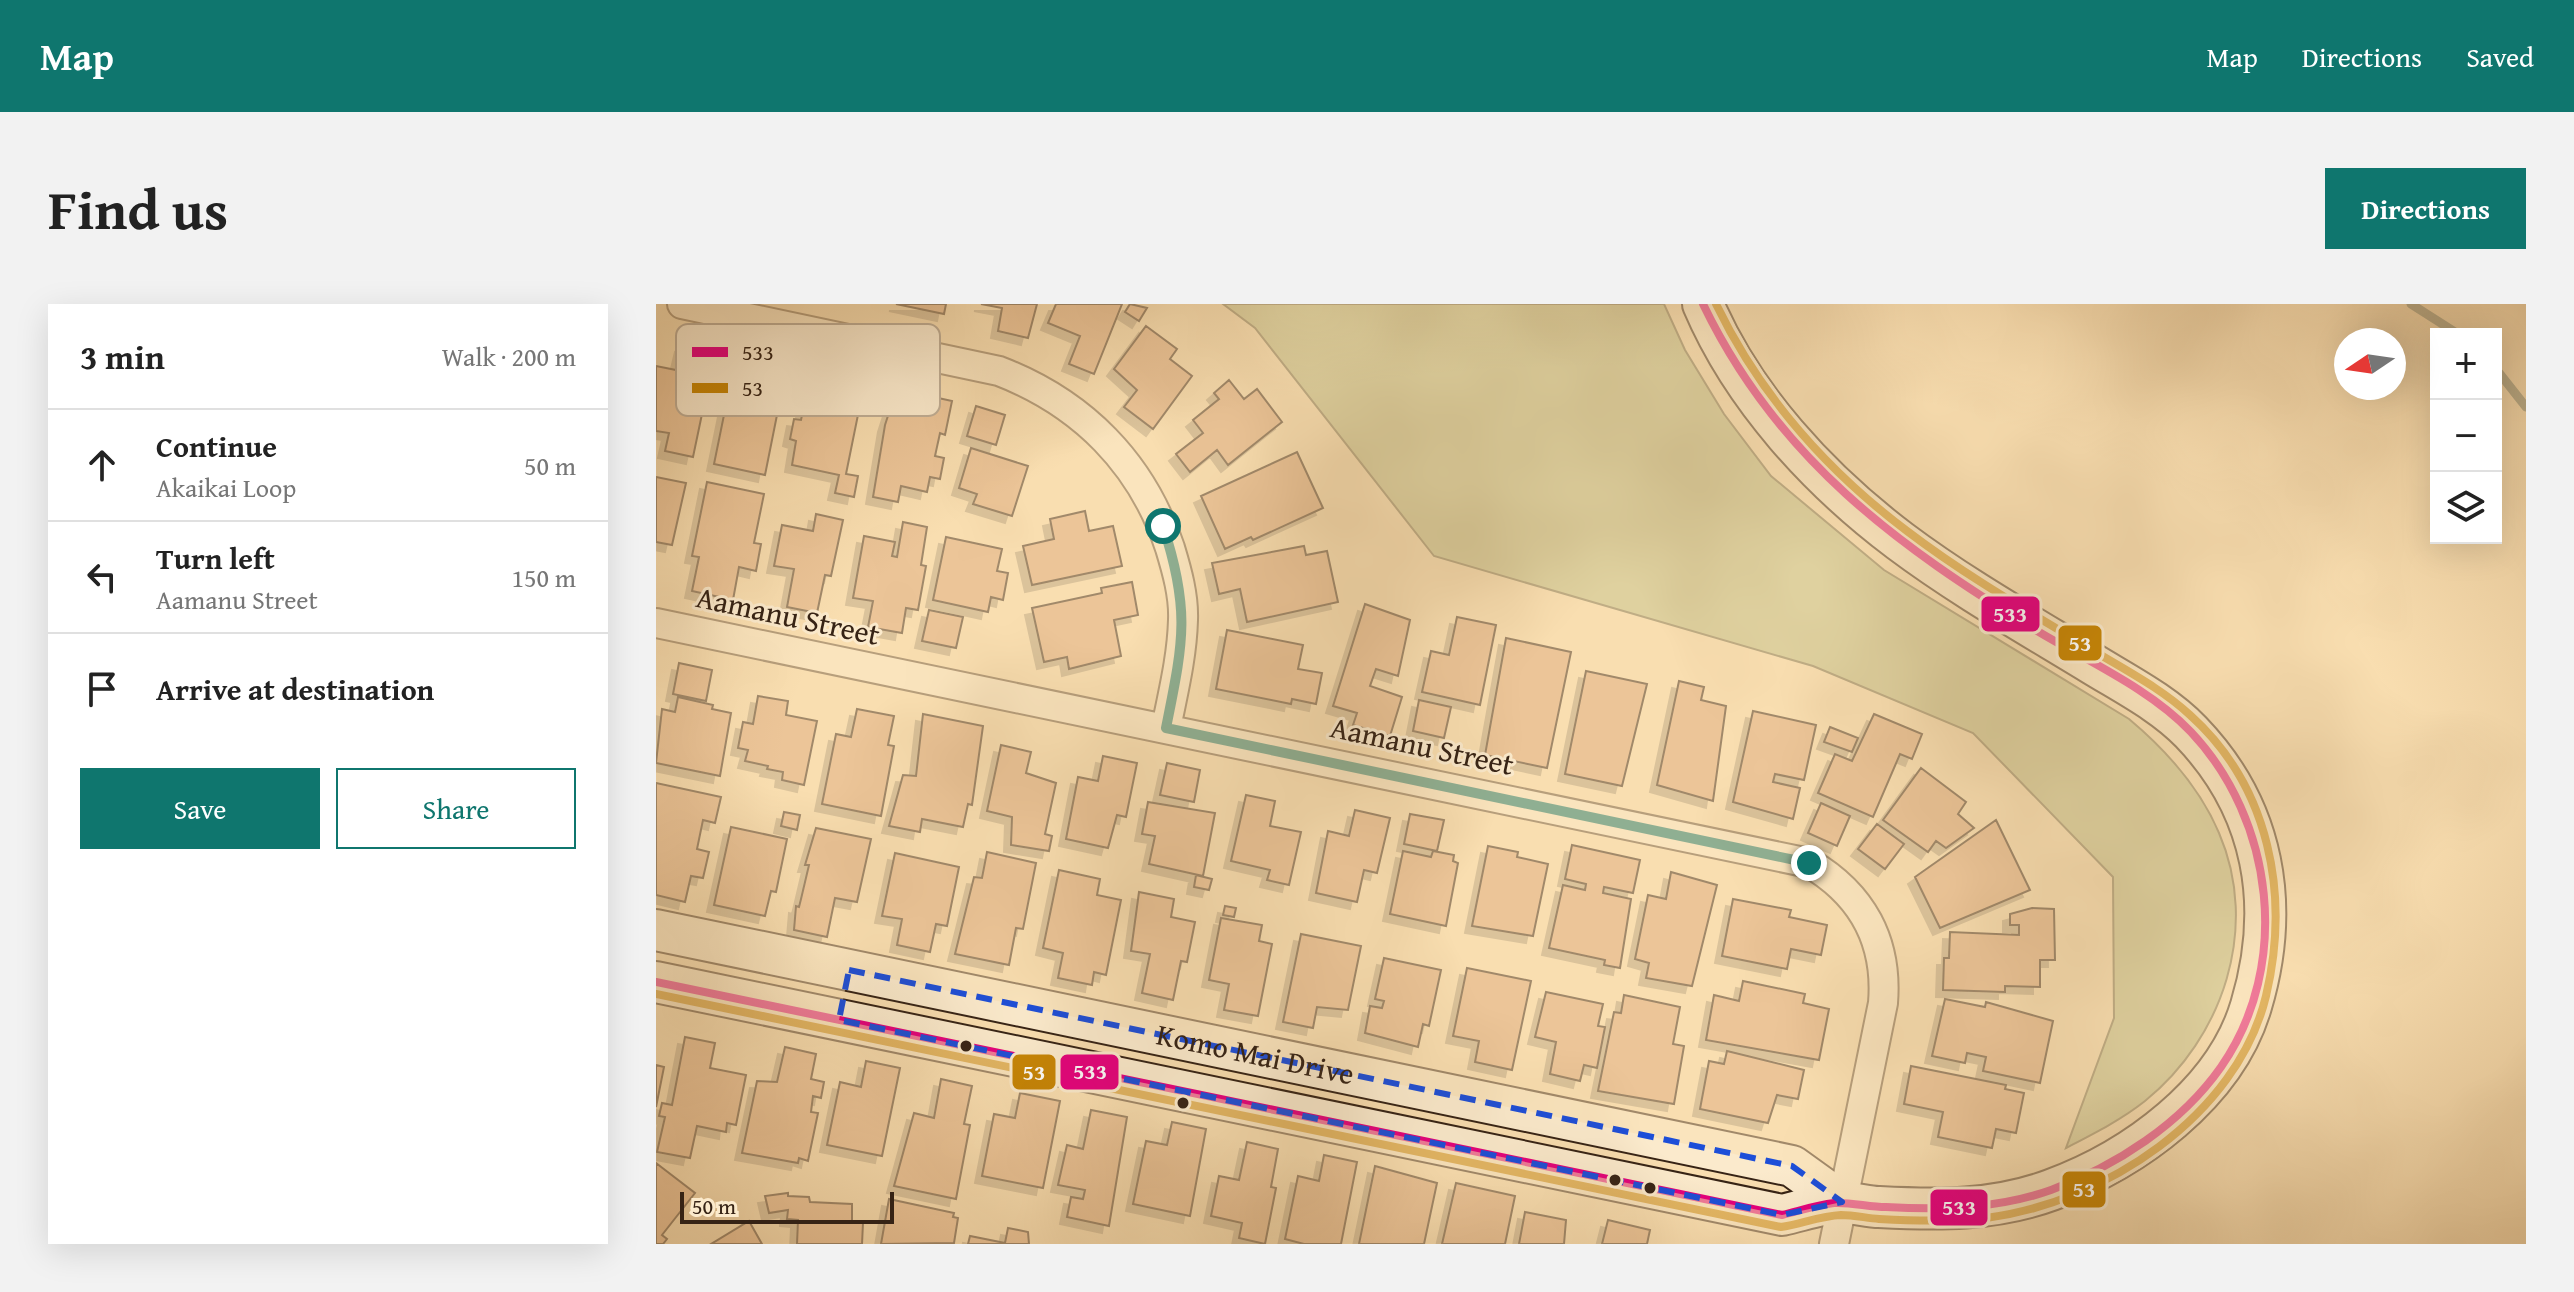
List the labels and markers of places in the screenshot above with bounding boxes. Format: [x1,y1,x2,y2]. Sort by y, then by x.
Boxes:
unlabelled marker [958,1038,974,1054]
unlabelled marker [1175,1095,1191,1111]
unlabelled marker [1607,1172,1623,1188]
unlabelled marker [1642,1180,1658,1196]

